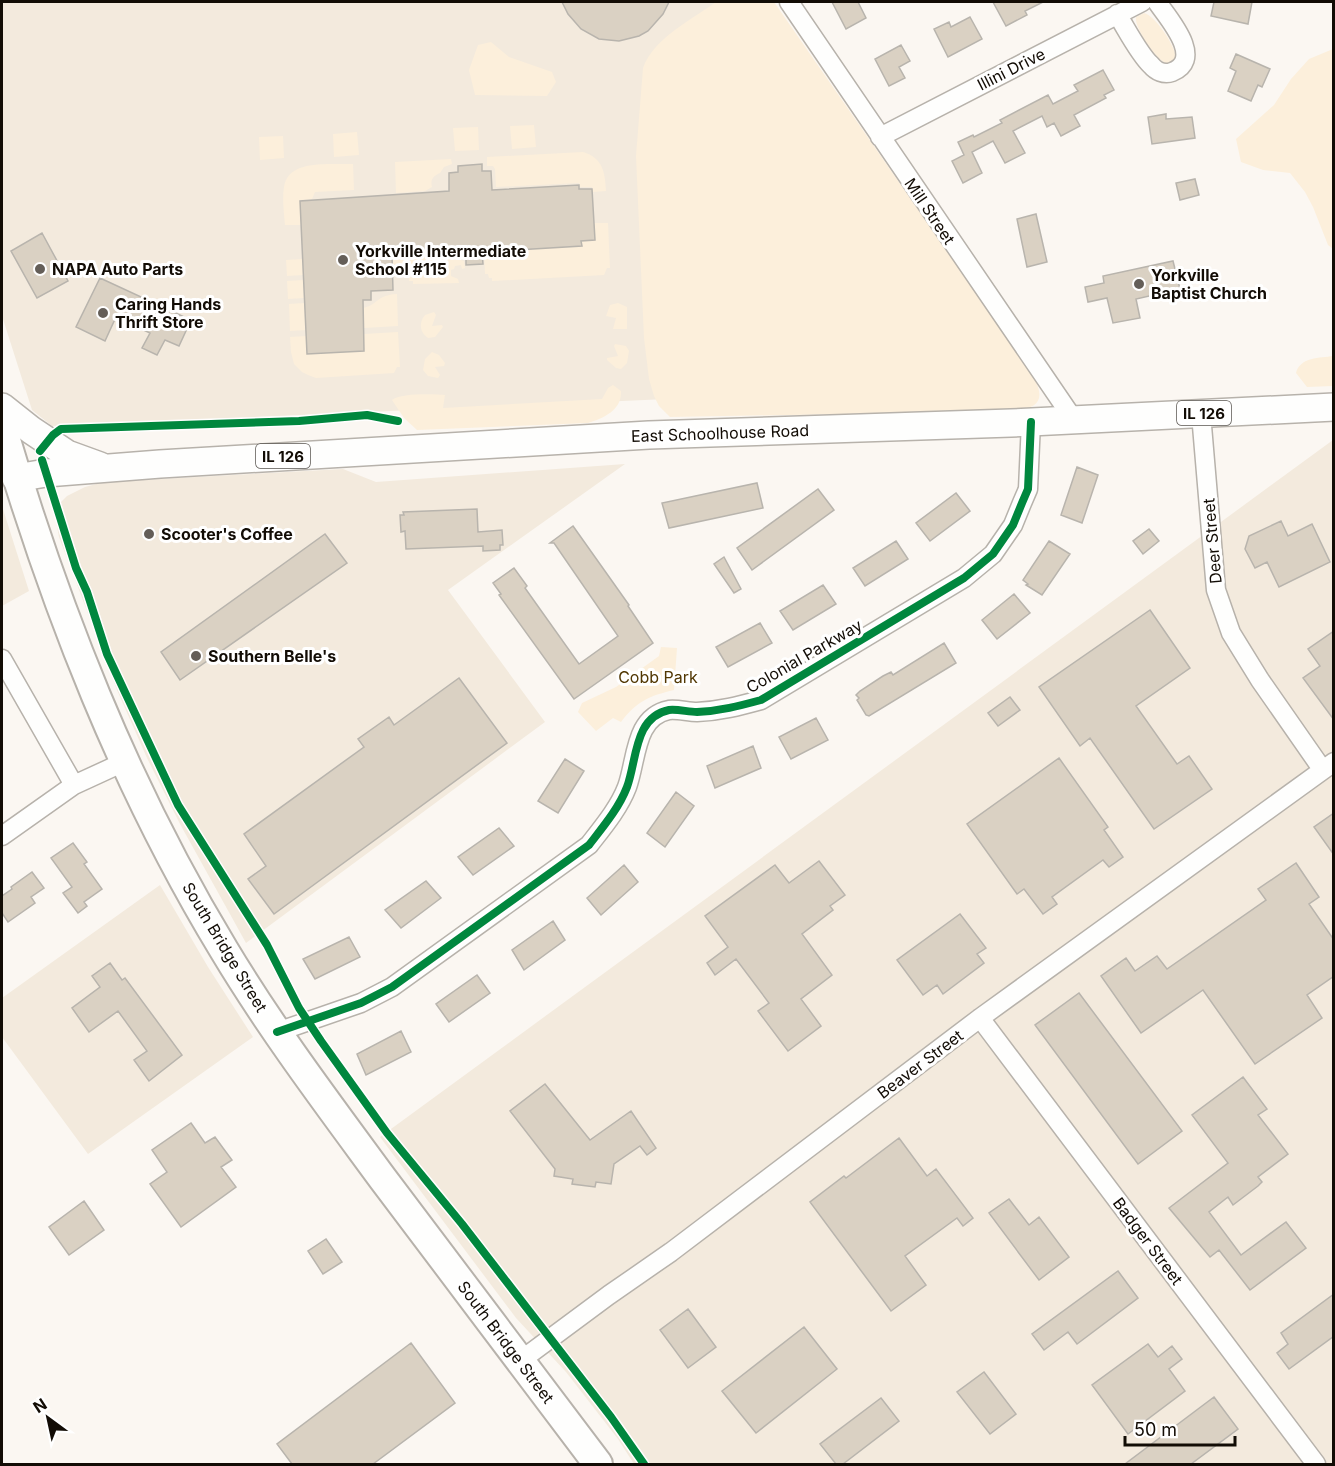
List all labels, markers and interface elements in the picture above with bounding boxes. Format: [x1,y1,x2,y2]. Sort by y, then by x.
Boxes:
street label: Illini Drive [974,43,1048,95]
street label: Mill Street [901,174,959,248]
place label: Yorkville Intermediate School #115 [355,241,526,279]
marker: Yorkville Intermediate School #115 [336,253,350,267]
place label: NAPA Auto Parts [52,259,183,279]
marker: NAPA Auto Parts [33,262,47,276]
place label: Yorkville Baptist Church [1151,265,1267,303]
marker: Yorkville Baptist Church [1132,277,1146,291]
place label: Caring Hands Thrift Store [115,294,221,332]
marker: Caring Hands Thrift Store [96,306,110,320]
road number: IL 126 [1177,401,1231,425]
street label: East Schoolhouse Road [631,420,809,446]
road number: IL 126 [256,444,310,468]
street label: Deer Street [1198,497,1226,585]
place label: Scooter's Coffee [161,524,293,544]
marker: Scooter's Coffee [142,527,156,541]
street label: Colonial Parkway [742,615,866,697]
place label: Southern Belle's [208,646,336,666]
marker: Southern Belle's [189,649,203,663]
park label: Cobb Park [618,667,698,687]
street label: South Bridge Street [178,879,272,1015]
street label: Beaver Street [873,1025,967,1103]
street label: Badger Street [1109,1193,1187,1289]
street label: South Bridge Street [454,1277,558,1407]
north arrow [18,1388,78,1448]
text: N [29,1394,50,1417]
scale bar [1125,1409,1234,1447]
text: 50 m [1134,1419,1177,1440]

